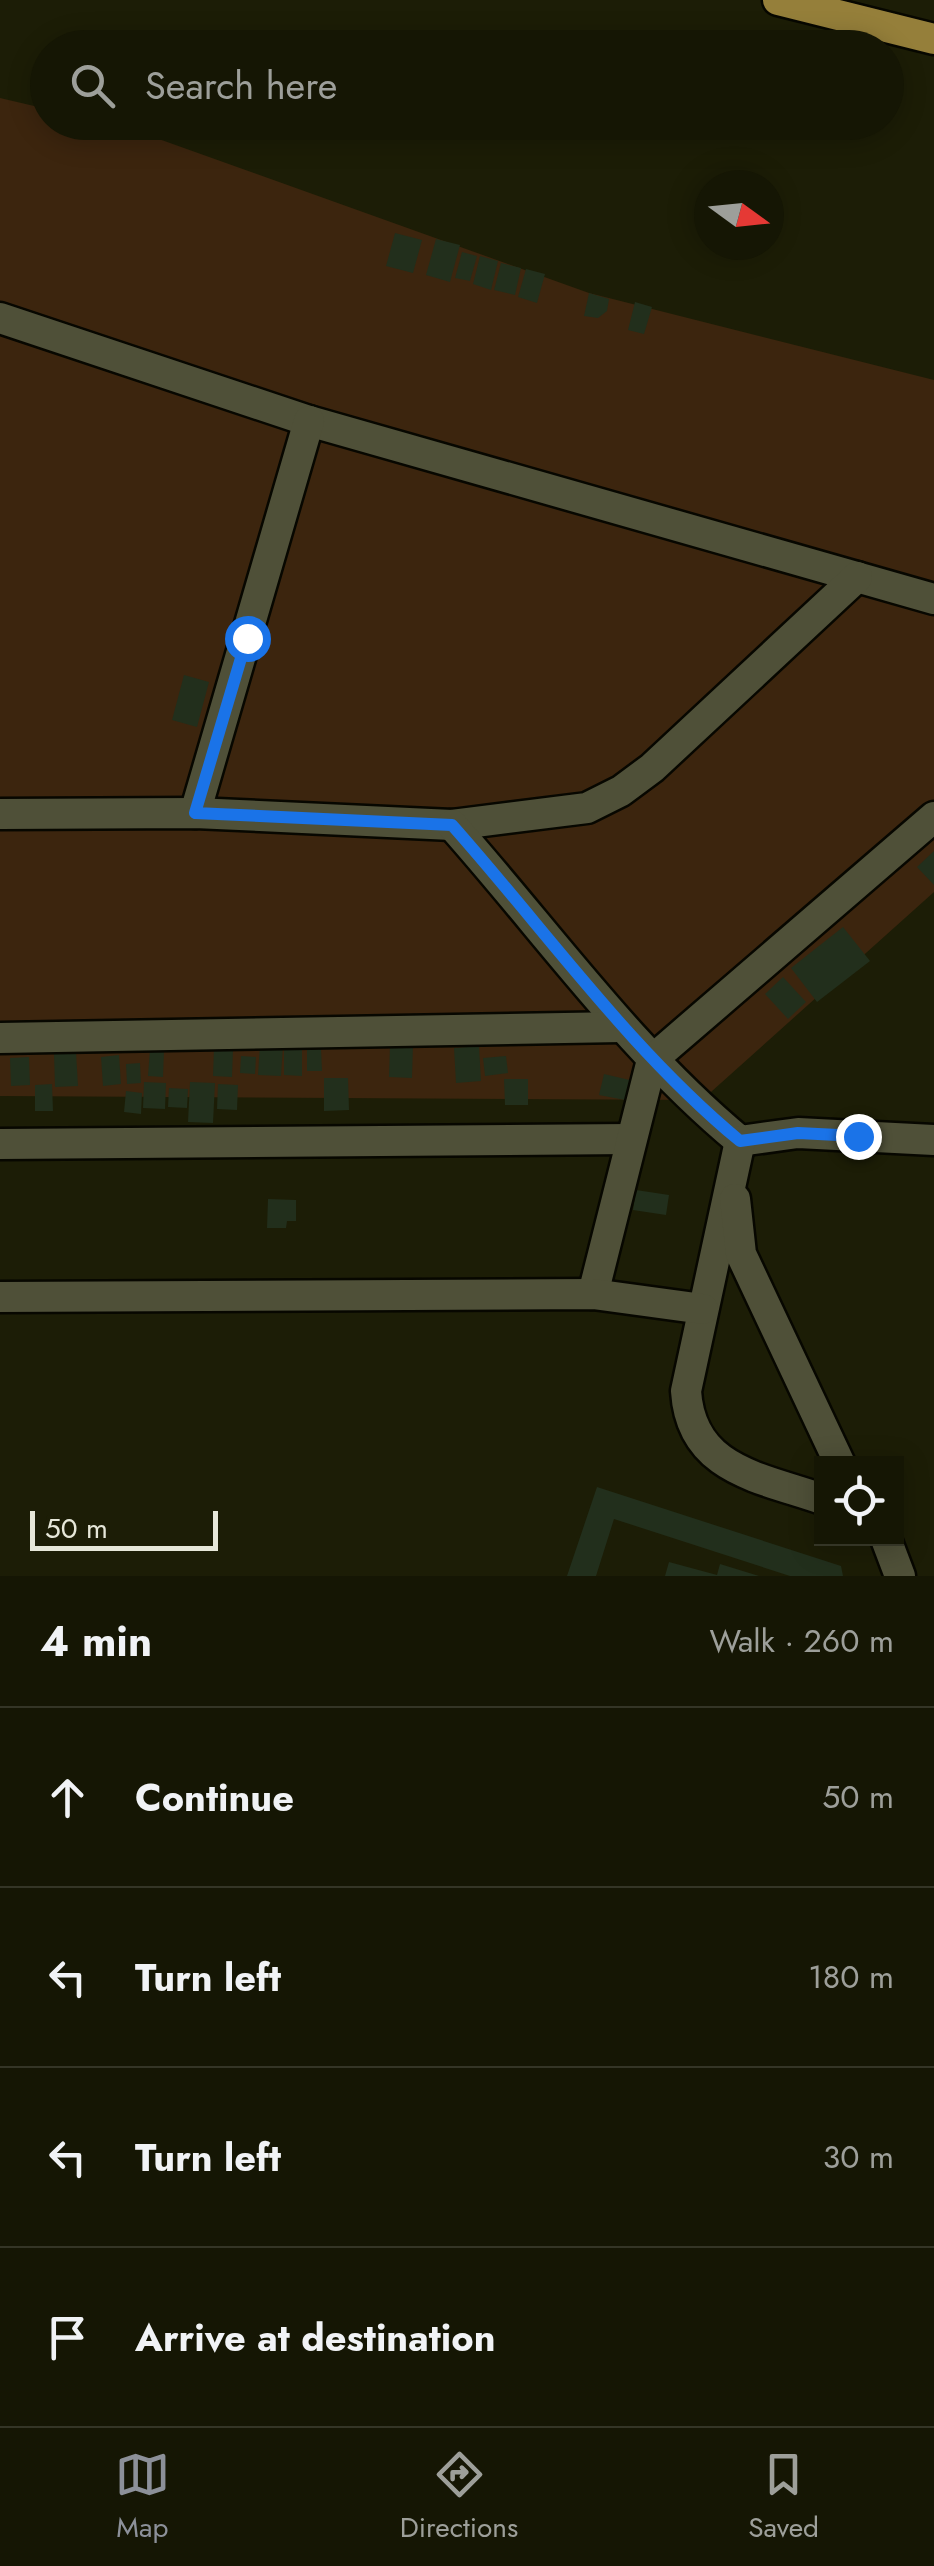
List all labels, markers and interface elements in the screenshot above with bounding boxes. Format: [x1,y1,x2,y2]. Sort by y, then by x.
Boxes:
search box [30,30,904,140]
icon: search [65,58,120,113]
text: Search here [145,58,337,113]
north arrow [694,170,784,260]
route start [225,616,271,662]
route end [836,1114,882,1160]
map controls [814,1456,904,1546]
button: locate [814,1456,904,1546]
scale bar [30,1506,218,1551]
text: 50 m [45,1508,108,1549]
text: 4 min [40,1611,152,1672]
text: Walk · 260 m [709,1618,894,1664]
icon: ahead [40,1770,95,1825]
text: Continue [135,1770,294,1825]
text: 50 m [822,1774,894,1820]
icon: left [40,1950,95,2005]
text: Turn left [135,1950,281,2005]
text: 180 m [808,1954,894,2000]
icon: left [40,2130,95,2185]
text: Turn left [135,2130,281,2185]
text: 30 m [823,2134,894,2180]
icon: arrive [40,2310,95,2365]
text: Arrive at destination [135,2310,496,2365]
tab: Map [115,2447,170,2548]
tab: Directions [400,2447,518,2548]
tab: Saved [748,2447,819,2548]

